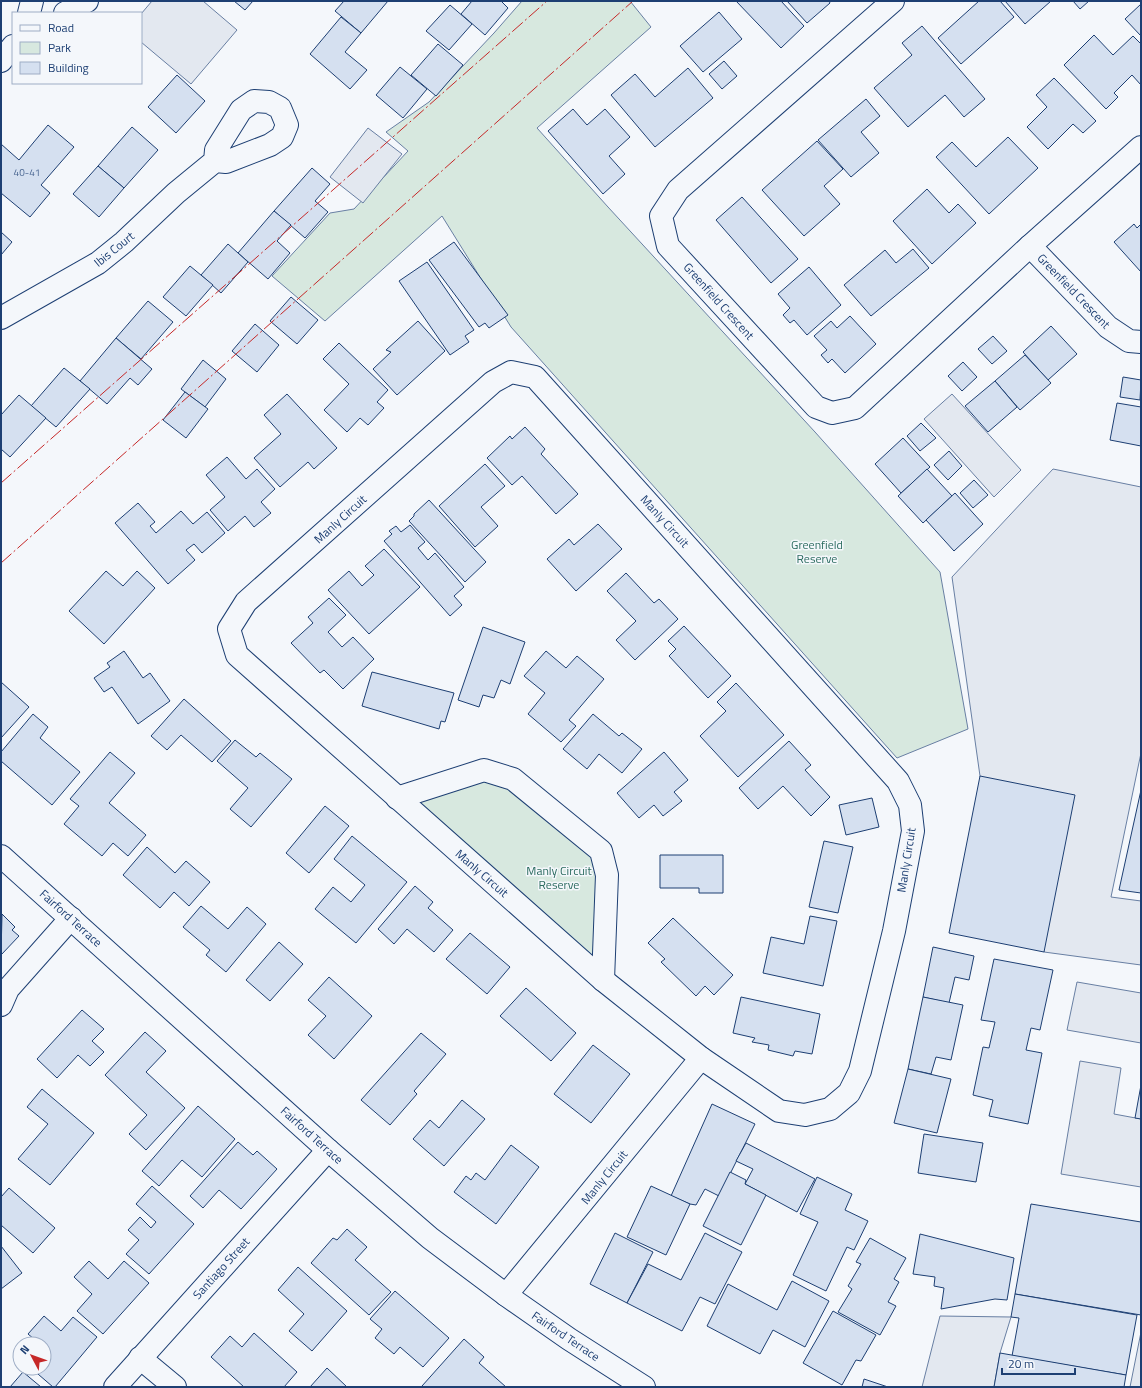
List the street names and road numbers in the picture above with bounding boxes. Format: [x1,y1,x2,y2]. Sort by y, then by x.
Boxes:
street label: Ibis Court [90,226,139,271]
street label: Greenfield Crescent [1033,249,1116,334]
street label: Greenfield Crescent [679,258,760,345]
street label: Manly Circuit [309,490,371,548]
street label: Manly Circuit [636,490,694,552]
street label: Manly Circuit [892,825,921,894]
street label: Manly Circuit [451,844,513,902]
street label: Fairford Terrace [35,885,107,951]
street label: Fairford Terrace [276,1102,348,1168]
street label: Manly Circuit [576,1145,632,1208]
street label: Santiago Street [188,1232,255,1303]
street label: Fairford Terrace [528,1306,604,1366]

